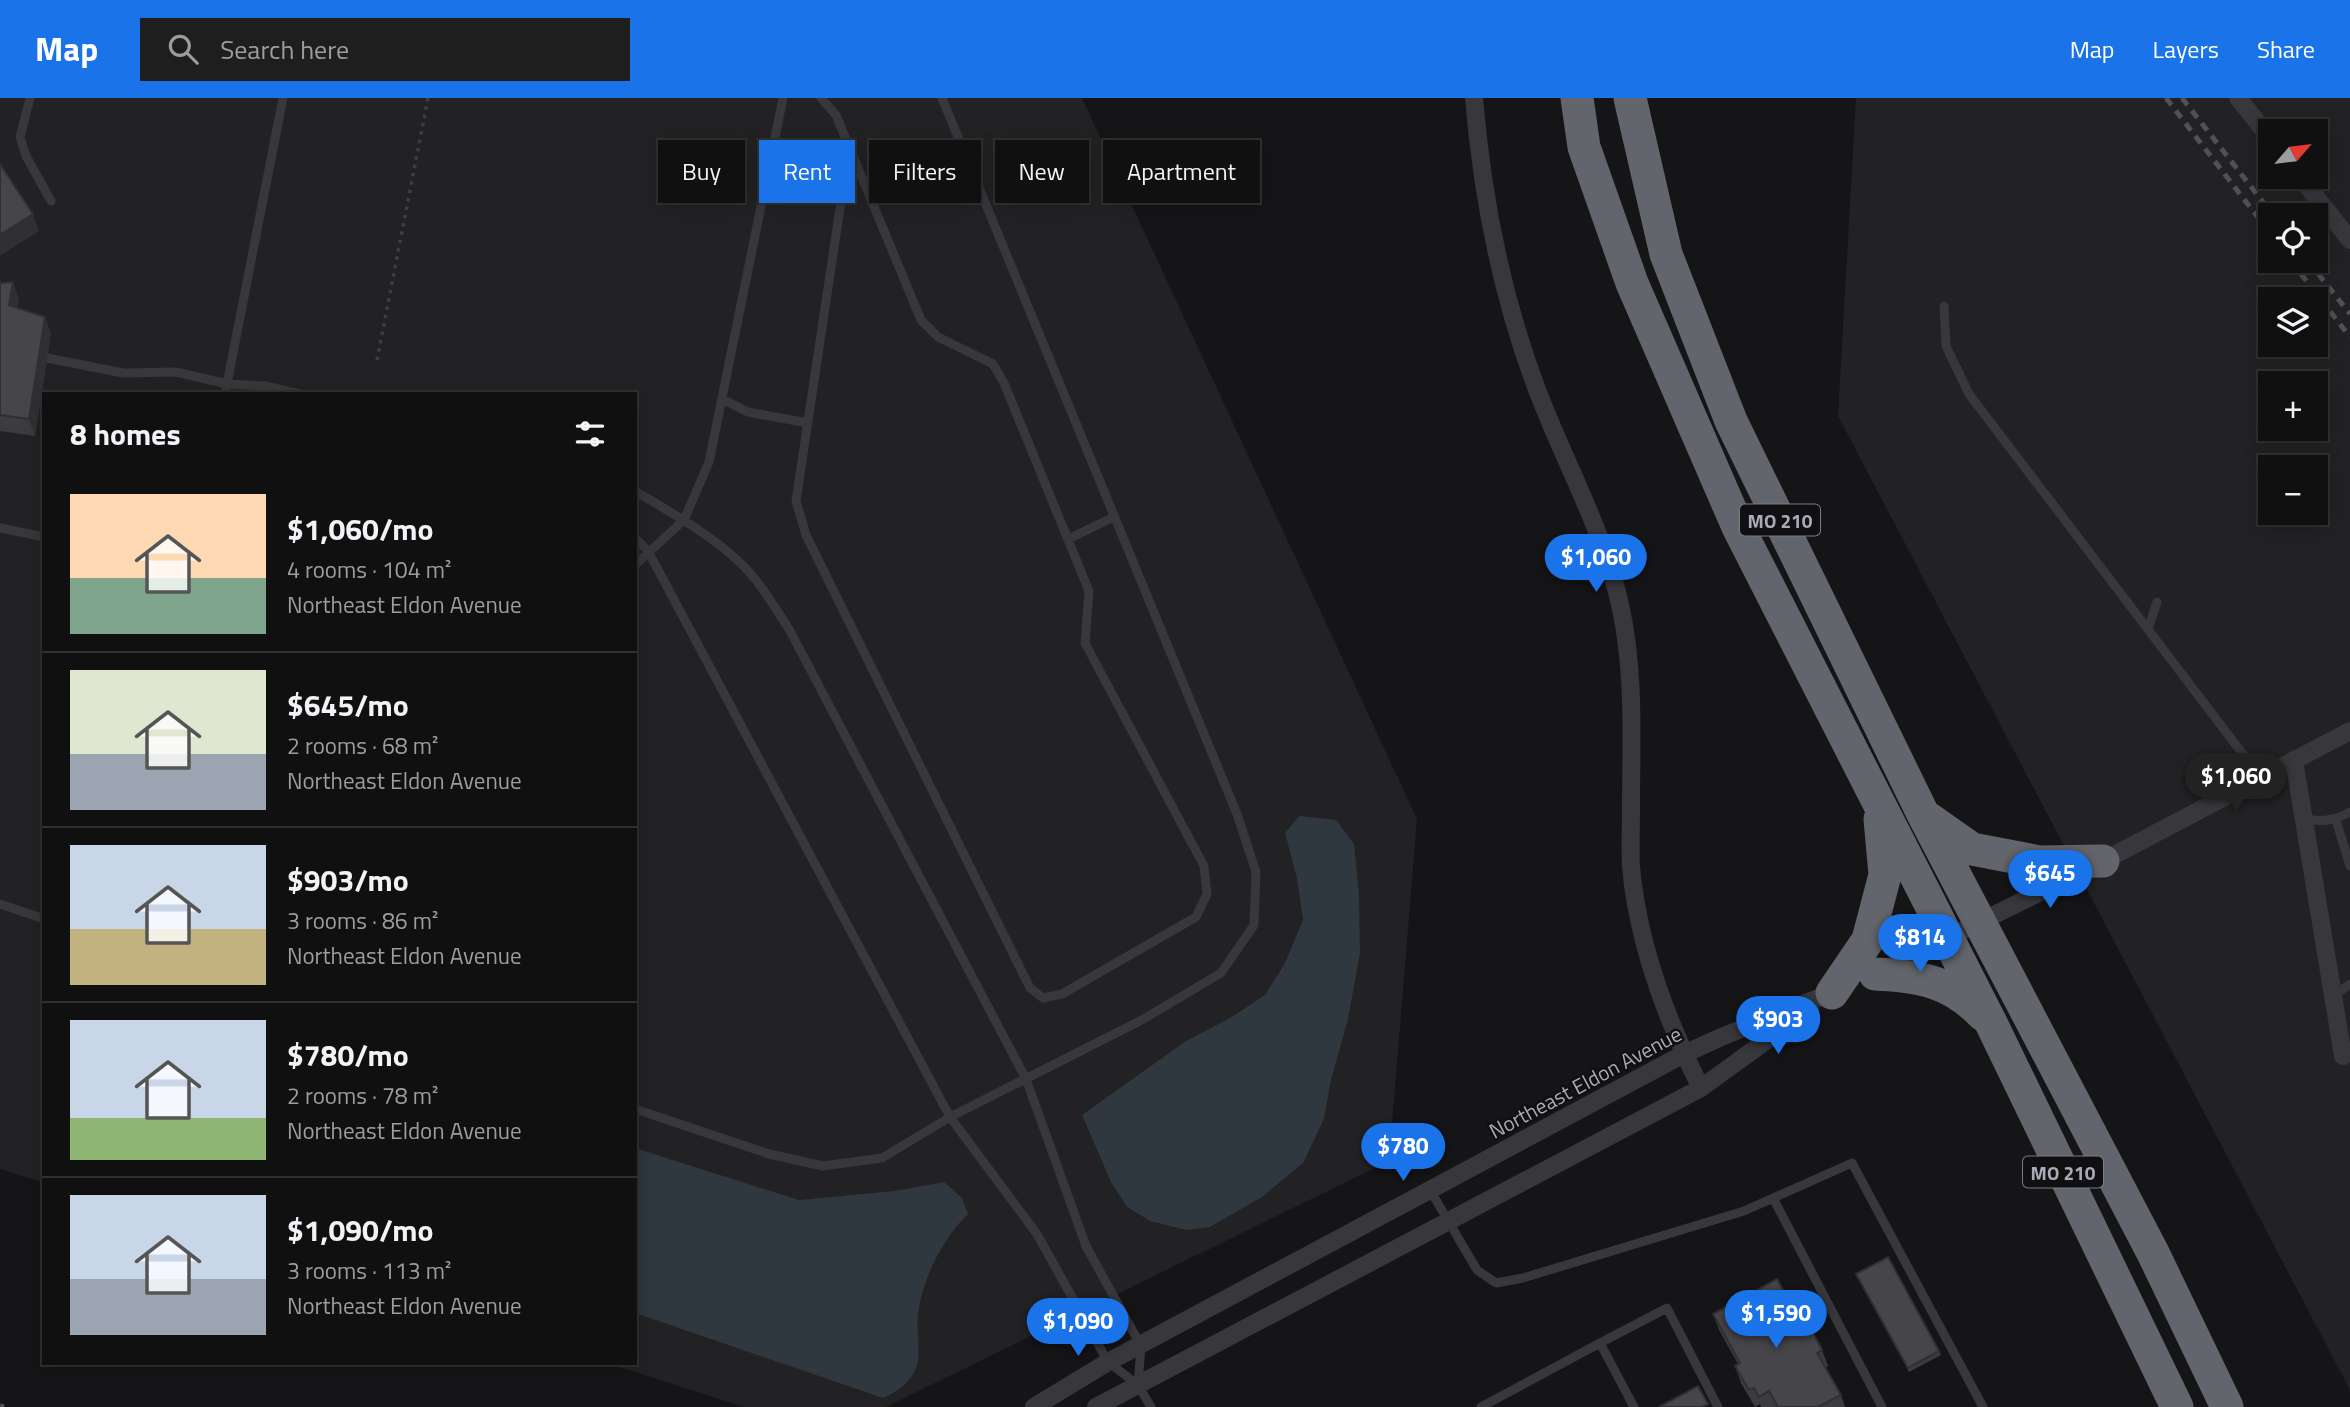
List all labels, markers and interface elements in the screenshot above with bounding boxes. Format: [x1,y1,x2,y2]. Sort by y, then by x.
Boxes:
search box [140,18,630,81]
text: Map [35,24,98,74]
icon: search [164,30,202,68]
text: Search here [220,30,349,69]
text: Map [2070,31,2115,67]
text: Layers [2153,31,2219,67]
text: Share [2257,31,2315,67]
north arrow [2258,119,2328,189]
map controls [2258,119,2328,525]
chip: Buy [658,140,745,203]
chip: Rent [759,140,855,203]
chip: Filters [869,140,981,203]
chip: New [995,140,1089,203]
chip: Apartment [1103,140,1260,203]
button: locate [2258,203,2328,273]
button: layers [2258,287,2328,357]
button: + [2258,371,2328,441]
text: 8 homes [70,411,181,457]
icon: filters [571,415,609,453]
button: − [2258,455,2328,525]
road number: MO 210 [1740,504,1820,536]
text: $1,060/mo [287,506,433,552]
icon: home [126,522,210,606]
pin: $1,060 [1539,534,1653,594]
text: $1,060 [1561,539,1631,574]
text: 4 rooms · 104 m² [287,552,451,587]
text: Northeast Eldon Avenue [287,587,522,622]
text: $645/mo [287,682,409,728]
icon: home [126,698,210,782]
text: 2 rooms · 68 m² [287,728,438,763]
pin: $1,060 [2179,754,2293,813]
text: $1,060 [2201,758,2271,793]
text: Northeast Eldon Avenue [287,763,522,798]
pin: $645 [2009,850,2091,910]
text: $645 [2024,855,2076,890]
text: $903/mo [287,857,409,903]
icon: home [126,873,210,957]
text: 3 rooms · 86 m² [287,903,438,938]
pin: $814 [1879,914,1961,974]
text: $814 [1894,919,1946,954]
text: Northeast Eldon Avenue [287,938,522,973]
pin: $903 [1737,996,1819,1056]
text: $903 [1752,1001,1804,1036]
street label: Northeast Eldon Avenue [1483,1018,1687,1146]
text: $780/mo [287,1032,409,1078]
icon: home [126,1048,210,1132]
text: 2 rooms · 78 m² [287,1078,438,1113]
text: Northeast Eldon Avenue [287,1113,522,1148]
pin: $780 [1362,1124,1444,1183]
text: $780 [1377,1128,1429,1163]
road number: MO 210 [2023,1156,2103,1188]
text: $1,090/mo [287,1207,433,1253]
icon: home [126,1223,210,1307]
text: 3 rooms · 113 m² [287,1253,451,1288]
text: Northeast Eldon Avenue [287,1288,522,1323]
pin: $1,590 [1719,1290,1833,1350]
text: $1,590 [1741,1295,1811,1330]
pin: $1,090 [1021,1298,1135,1358]
text: $1,090 [1043,1303,1113,1338]

